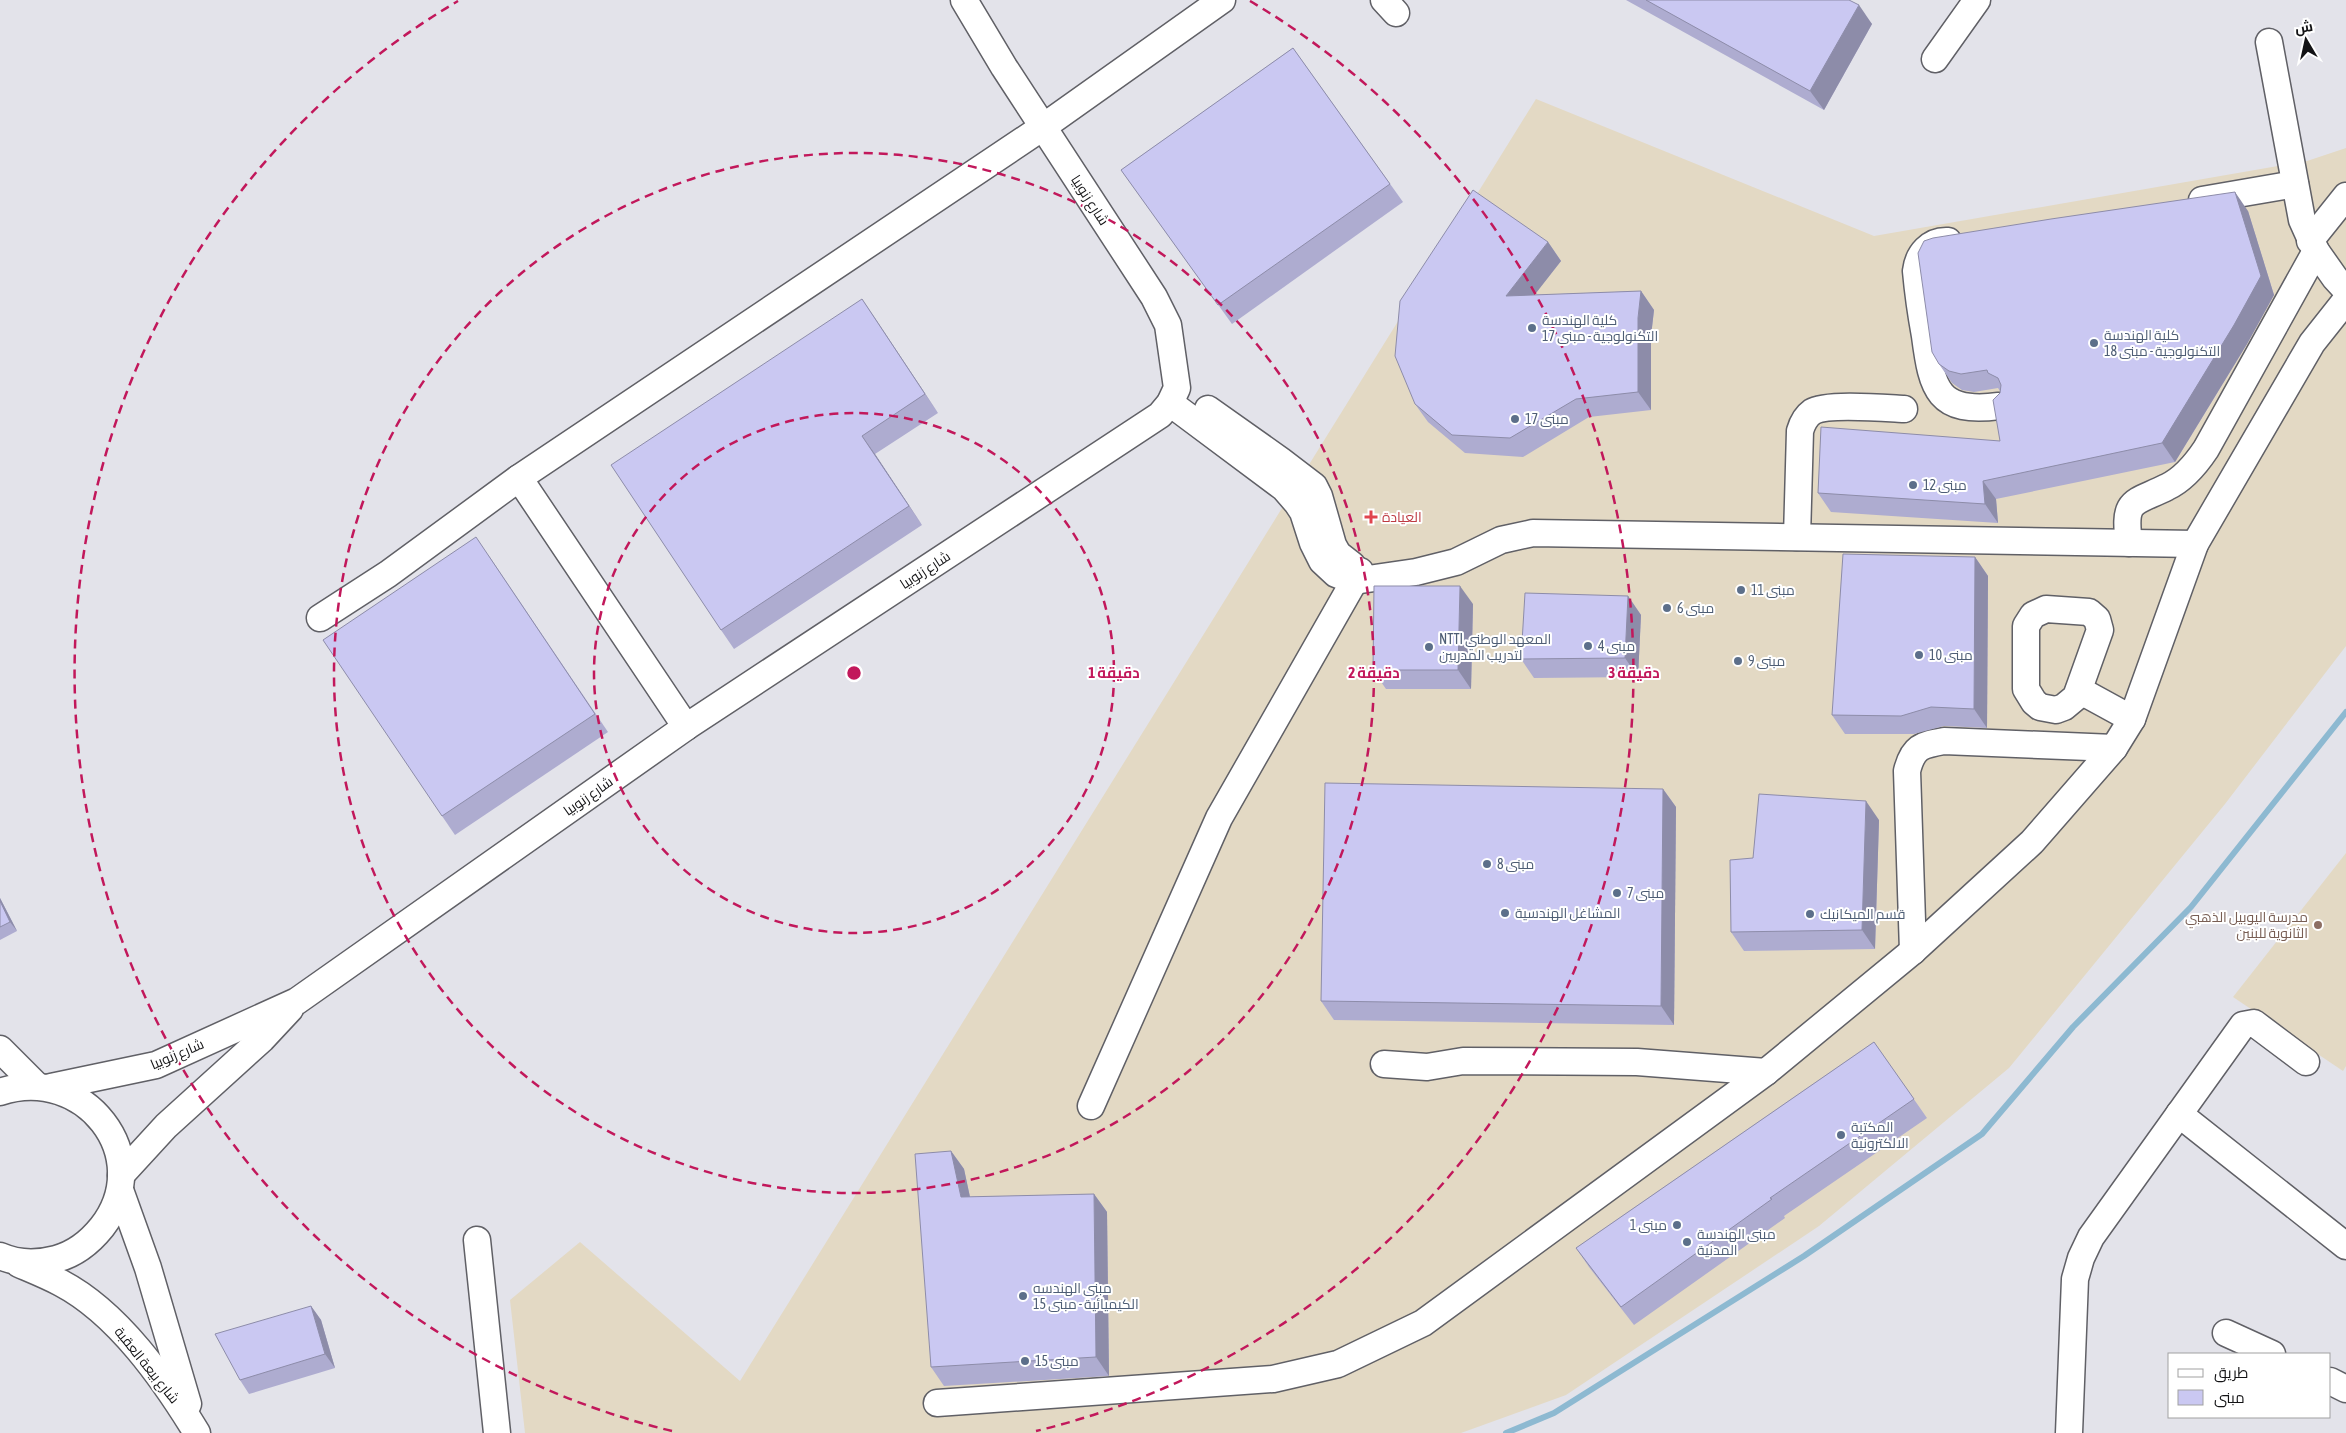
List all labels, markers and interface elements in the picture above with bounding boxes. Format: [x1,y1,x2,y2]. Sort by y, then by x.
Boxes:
north arrow [2281,15,2331,65]
text: ش [2294,18,2314,37]
street label: شارع زنوبيا [1067,172,1112,229]
place label: كلية الهندسة التكنولوجية - مبنى 17 [1542,312,1658,344]
marker: كلية الهندسة التكنولوجية - مبنى 17 [1526,322,1538,334]
place label: كلية الهندسة التكنولوجية - مبنى 18 [2104,327,2220,359]
marker: كلية الهندسة التكنولوجية - مبنى 18 [2088,337,2100,349]
place label: مبنى 17 [1525,411,1569,427]
marker: مبنى 17 [1509,413,1521,425]
place label: مبنى 12 [1923,477,1967,493]
marker: مبنى 12 [1907,479,1919,491]
place label: العيادة [1382,509,1422,525]
marker: العيادة [1364,510,1378,524]
street label: شارع زنوبيا [897,548,954,593]
place label: مبنى 11 [1751,582,1795,598]
marker: مبنى 11 [1735,584,1747,596]
place label: مبنى 6 [1677,600,1714,616]
marker: مبنى 6 [1661,602,1673,614]
place label: NTTI المعهد الوطني لتدريب المدربين [1439,631,1551,663]
place label: مبنى 4 [1598,638,1635,654]
marker: مبنى 4 [1582,640,1594,652]
marker: NTTI المعهد الوطني لتدريب المدربين [1423,641,1435,653]
place label: مبنى 10 [1929,647,1973,663]
marker: مبنى 10 [1913,649,1925,661]
place label: مبنى 9 [1748,653,1785,669]
marker: مبنى 9 [1732,655,1744,667]
centre of rings [845,664,863,682]
text: 1 دقيقة [1088,664,1140,681]
text: 2 دقيقة [1348,664,1400,681]
text: 3 دقيقة [1608,664,1660,681]
street label: شارع زنوبيا [560,773,616,820]
place label: مبنى 8 [1497,856,1534,872]
marker: مبنى 8 [1481,858,1493,870]
place label: مبنى 7 [1627,885,1664,901]
marker: مبنى 7 [1611,887,1623,899]
place label: المشاغل الهندسية [1515,905,1620,921]
place label: قسم الميكانيك [1820,906,1906,924]
marker: المشاغل الهندسية [1499,907,1511,919]
marker: قسم الميكانيك [1804,908,1816,920]
place label: مدرسة اليوبيل الذهبي الثانوية للبنين [2185,909,2308,941]
marker: مدرسة اليوبيل الذهبي الثانوية للبنين [2312,919,2324,931]
street label: شارع زنوبيا [148,1036,207,1073]
place label: المكتبة الالكترونية [1851,1119,1909,1151]
marker: المكتبة الالكترونية [1835,1129,1847,1141]
place label: مبنى 1 [1630,1217,1667,1233]
marker: مبنى 1 [1671,1219,1683,1231]
place label: مبنى الهندسة المدنية [1697,1226,1776,1258]
marker: مبنى الهندسة المدنية [1681,1236,1693,1248]
place label: مبنى الهندسه الكيميائية - مبنى 15 [1033,1280,1139,1312]
marker: مبنى الهندسه الكيميائية - مبنى 15 [1017,1290,1029,1302]
street label: شارع بيعة العقبة [111,1324,183,1407]
place label: مبنى 15 [1035,1353,1079,1369]
legend [2168,1353,2331,1418]
marker: مبنى 15 [1019,1355,1031,1367]
text: طريق [2214,1364,2248,1383]
text: مبنى [2214,1389,2245,1408]

